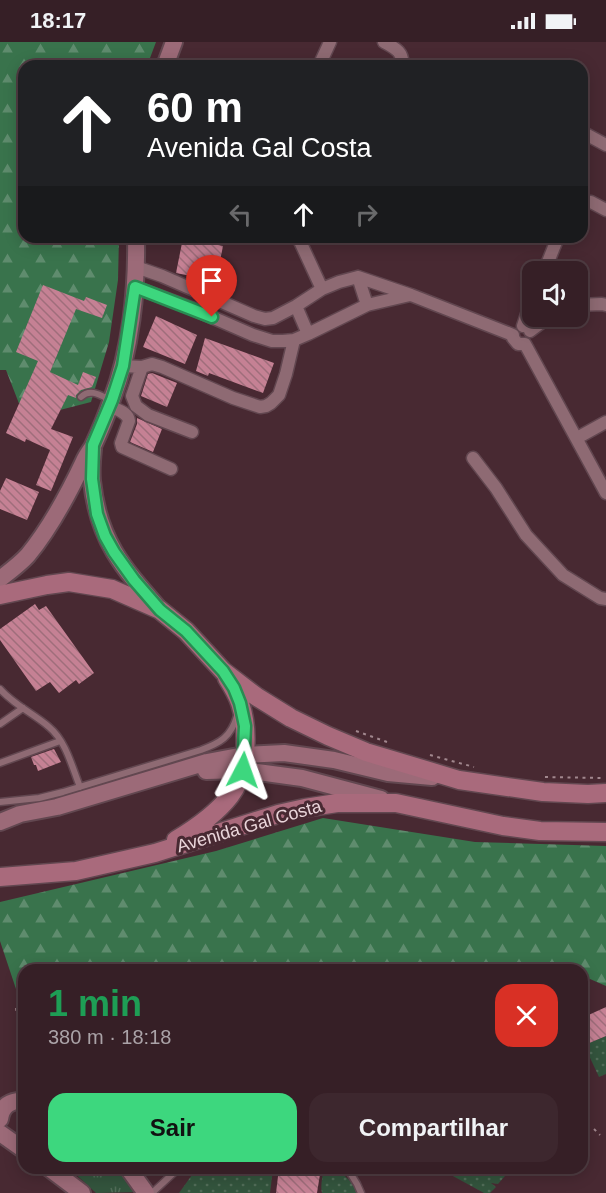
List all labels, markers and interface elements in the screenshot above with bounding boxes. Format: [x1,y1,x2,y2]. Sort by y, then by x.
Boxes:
text: 18:17 [30,8,86,33]
icon: ahead [48,84,126,162]
text: 60 m [147,84,243,131]
text: Avenida Gal Costa [147,133,372,163]
icon: left [224,198,257,231]
icon: ahead [287,198,320,231]
icon: right [350,198,383,231]
pin [186,255,237,317]
map controls [522,261,588,327]
button: sound [522,261,588,327]
icon: arrive [195,264,228,297]
position arrow [211,738,275,802]
street label: Avenida Gal Costa [174,795,325,856]
text: 1 min [48,983,142,1024]
button: close [495,984,558,1047]
text: 380 m · 18:18 [48,1026,171,1048]
button: Sair [48,1093,297,1162]
button: Compartilhar [309,1093,558,1162]

